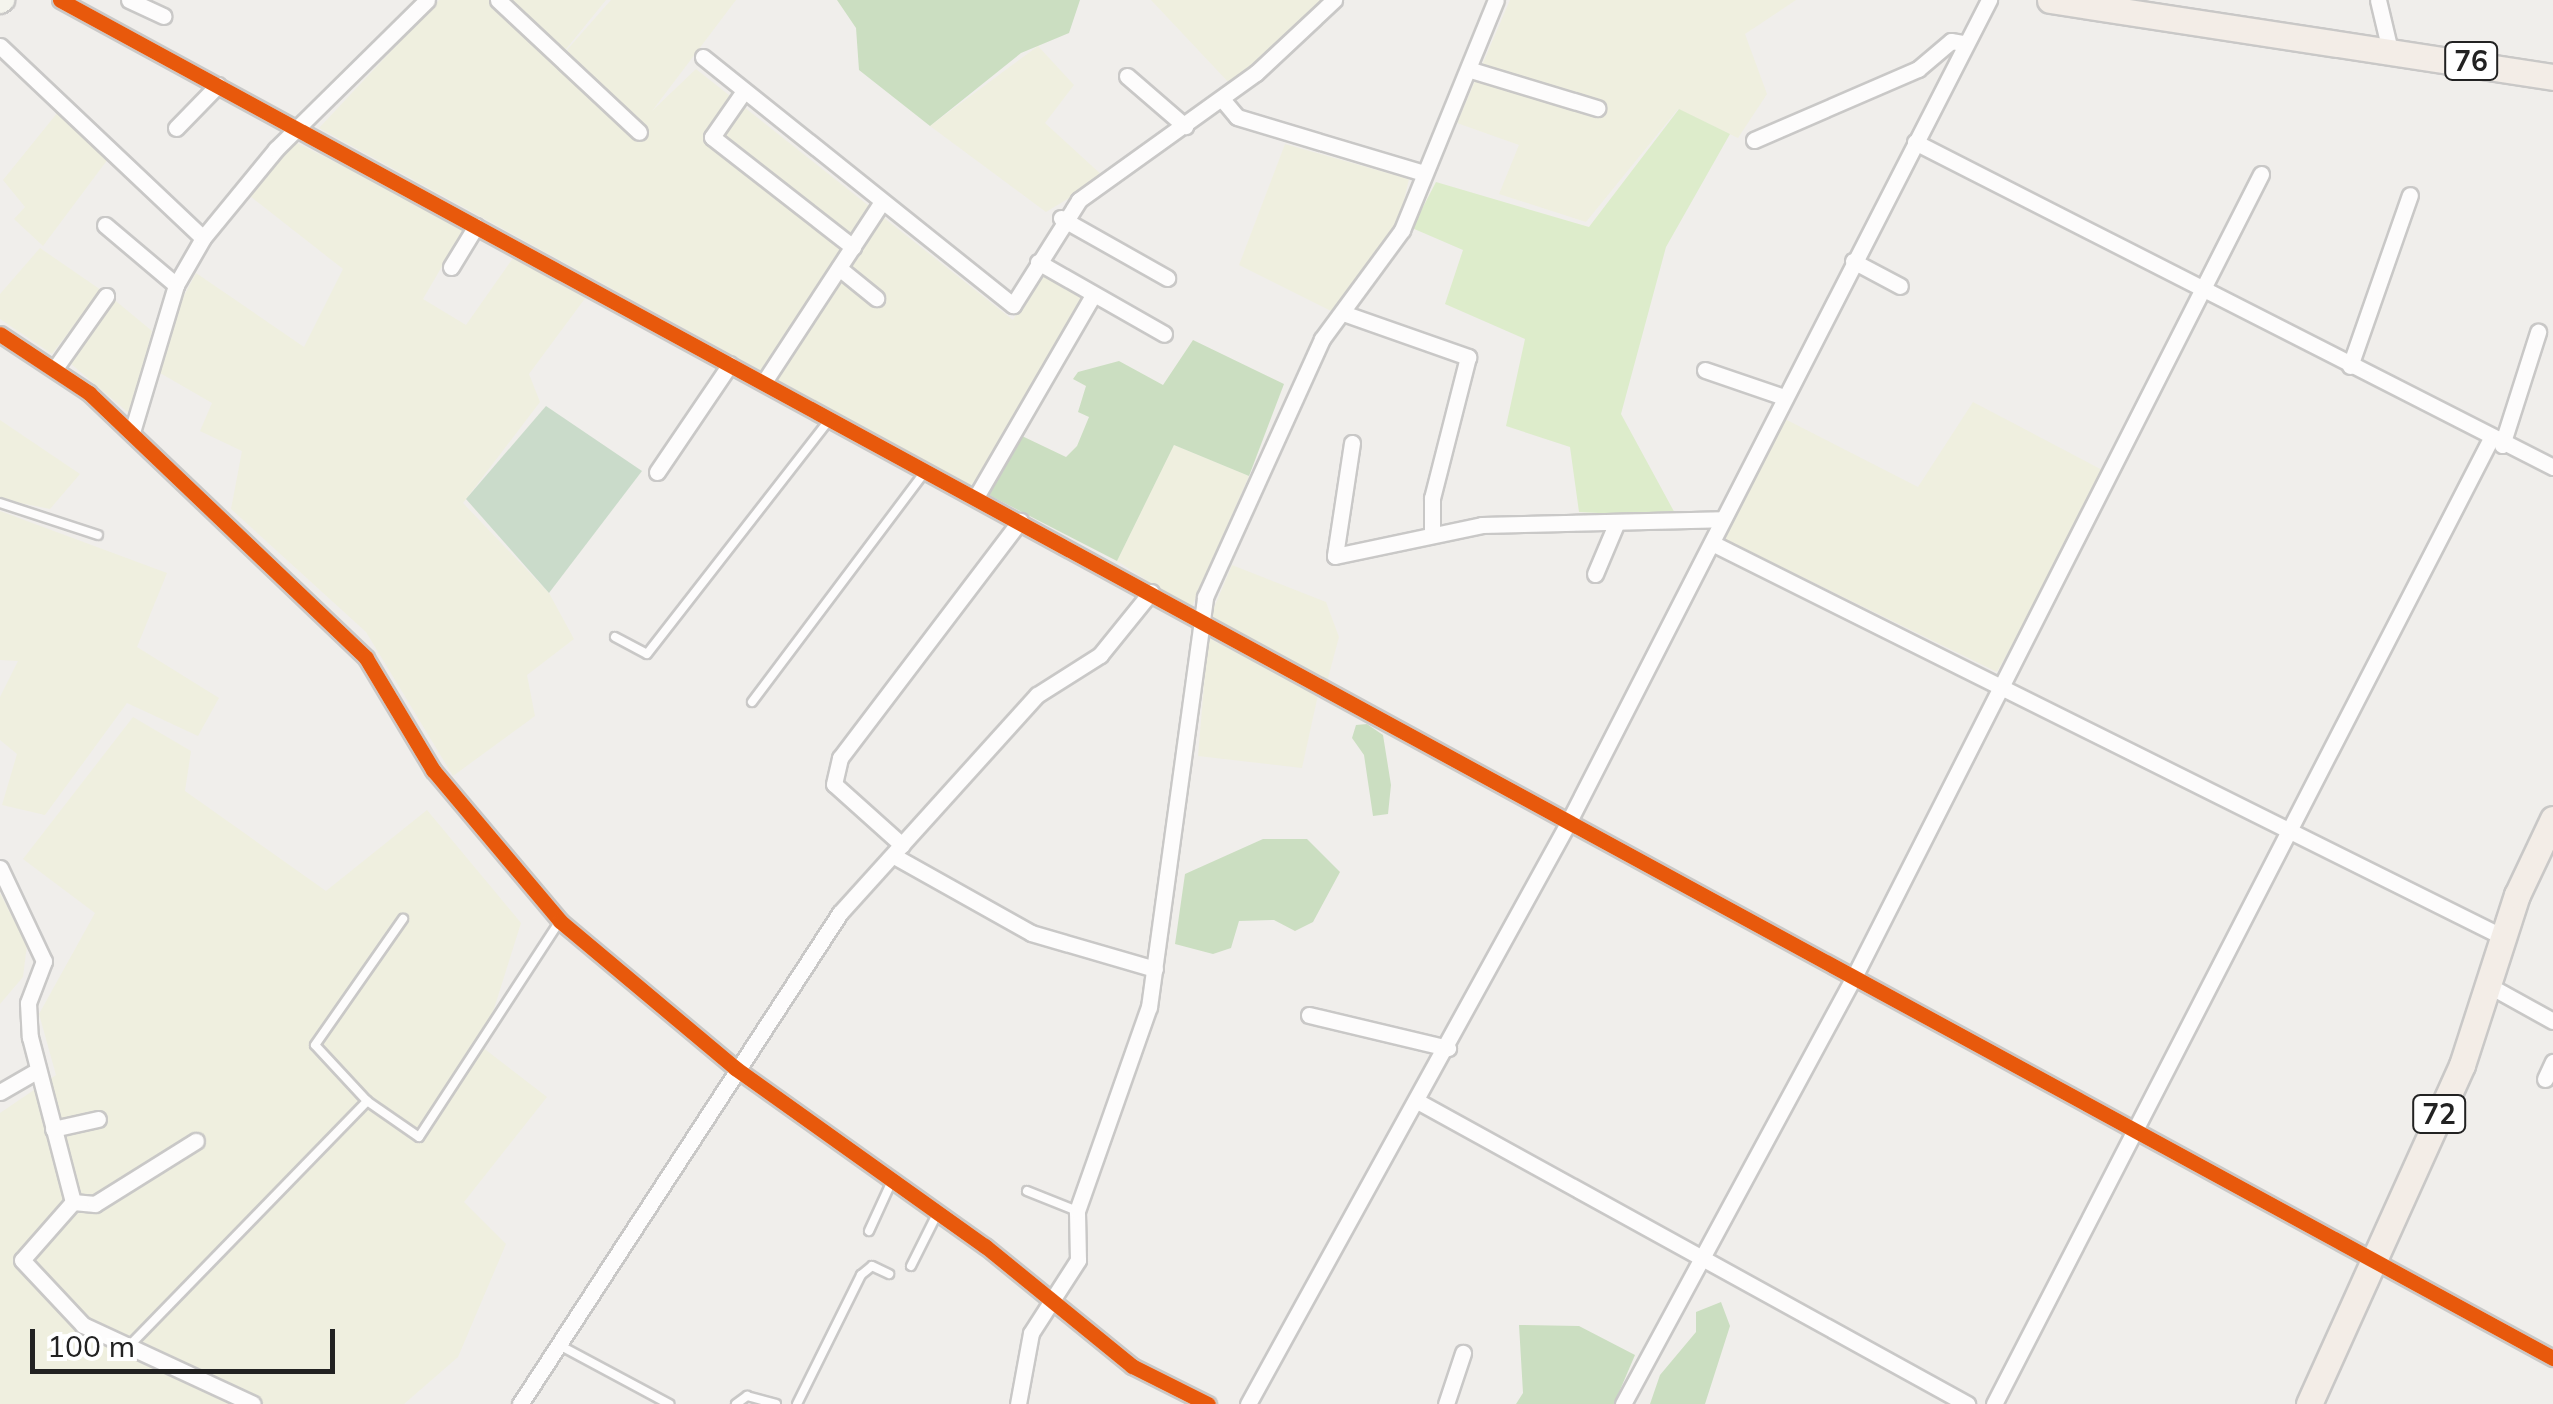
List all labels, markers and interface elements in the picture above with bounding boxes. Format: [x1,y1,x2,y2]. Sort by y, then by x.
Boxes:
road number: 76 [2444,38,2498,84]
road number: 72 [2412,1091,2466,1137]
scale bar [35,1309,340,1371]
text: 100 m [47,1327,135,1365]

